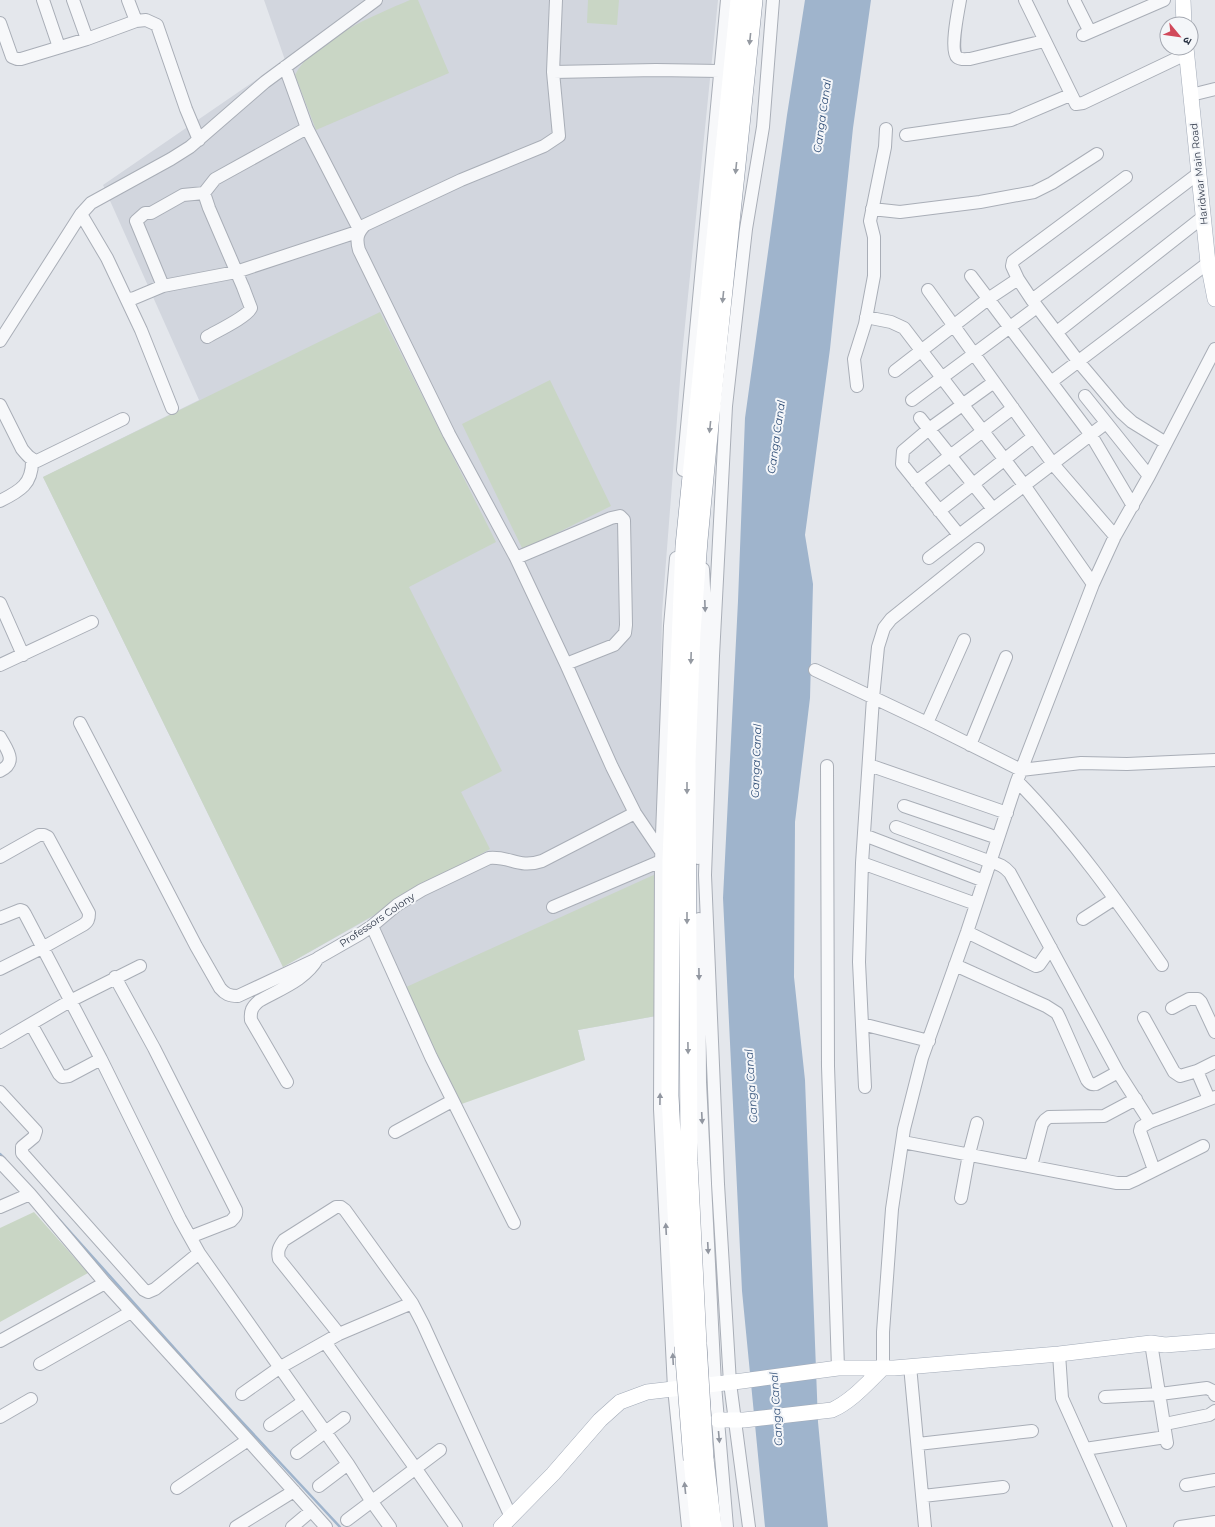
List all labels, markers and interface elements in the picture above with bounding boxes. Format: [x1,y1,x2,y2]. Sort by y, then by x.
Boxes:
north arrow [1159,16,1199,56]
one-way arrow [746,33,753,45]
text: उ [1180,35,1195,48]
water label: Ganga Canal [810,78,834,154]
street label: Haridwar Main Road [1187,122,1211,226]
one-way arrow [733,162,739,174]
one-way arrow [720,291,726,303]
water label: Ganga Canal [764,399,788,475]
one-way arrow [706,421,713,433]
one-way arrow [702,600,708,613]
one-way arrow [688,652,695,664]
water label: Ganga Canal [748,724,764,798]
one-way arrow [684,782,690,795]
street label: Professors Colony [337,890,418,950]
one-way arrow [684,912,690,925]
one-way arrow [696,968,702,981]
one-way arrow [685,1042,691,1055]
water label: Ganga Canal [741,1048,761,1124]
one-way arrow [657,1092,663,1105]
one-way arrow [699,1112,705,1125]
one-way arrow [663,1222,669,1235]
one-way arrow [705,1242,712,1254]
one-way arrow [669,1353,676,1365]
water label: Ganga Canal [766,1371,786,1447]
one-way arrow [716,1431,723,1443]
one-way arrow [681,1482,688,1494]

